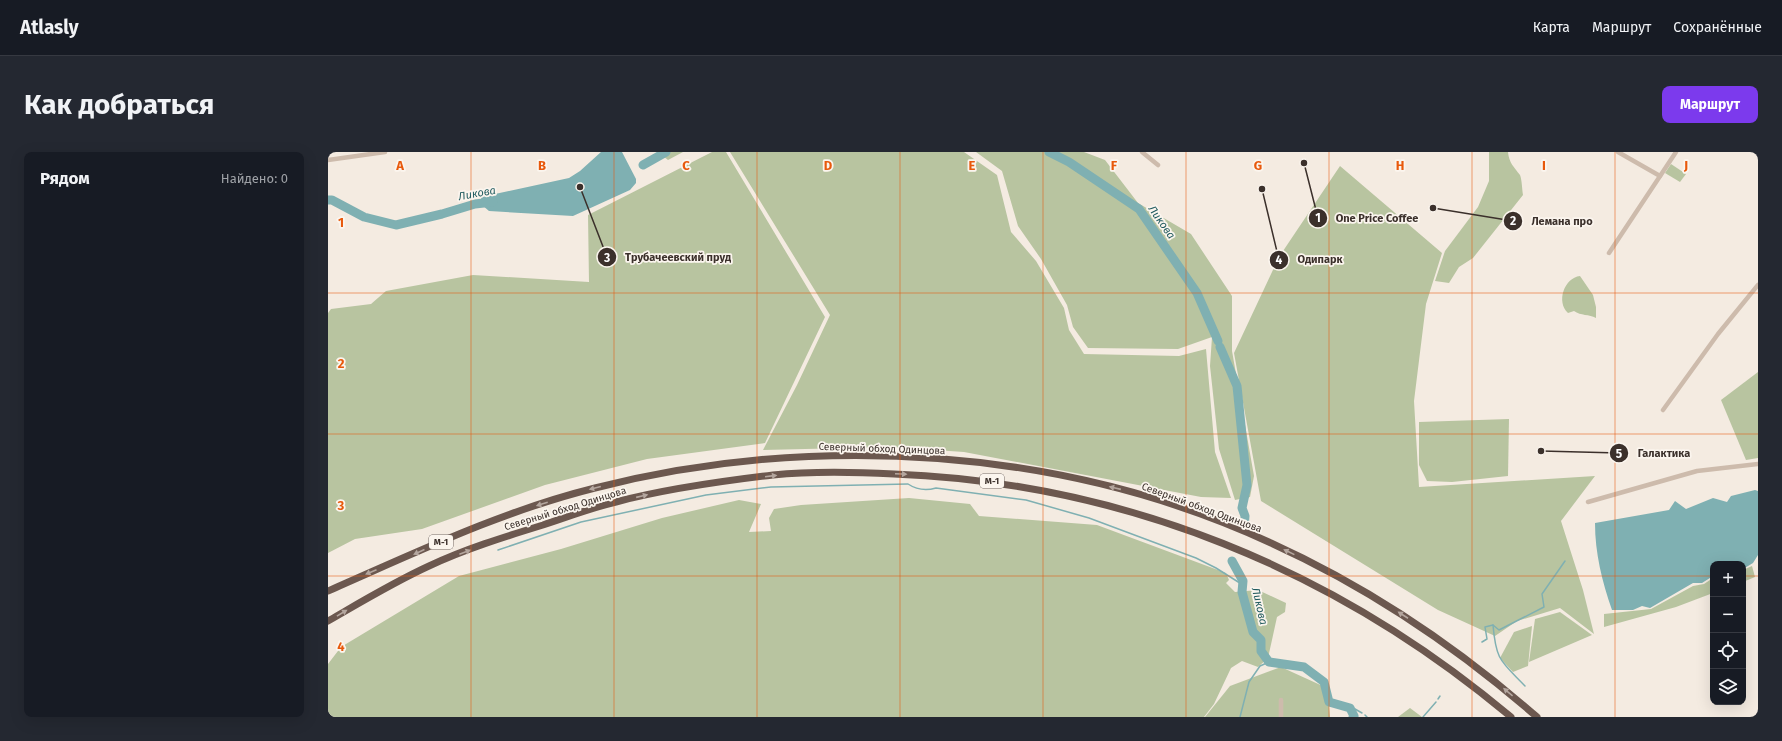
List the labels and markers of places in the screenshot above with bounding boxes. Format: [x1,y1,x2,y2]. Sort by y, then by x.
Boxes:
callout: One Price Coffee [1308,206,1426,229]
callout: Лемана про [1503,209,1601,232]
callout: Трубачеевский пруд [597,246,739,269]
callout: Одипарк [1269,248,1350,271]
callout: Галактика [1609,442,1698,465]

